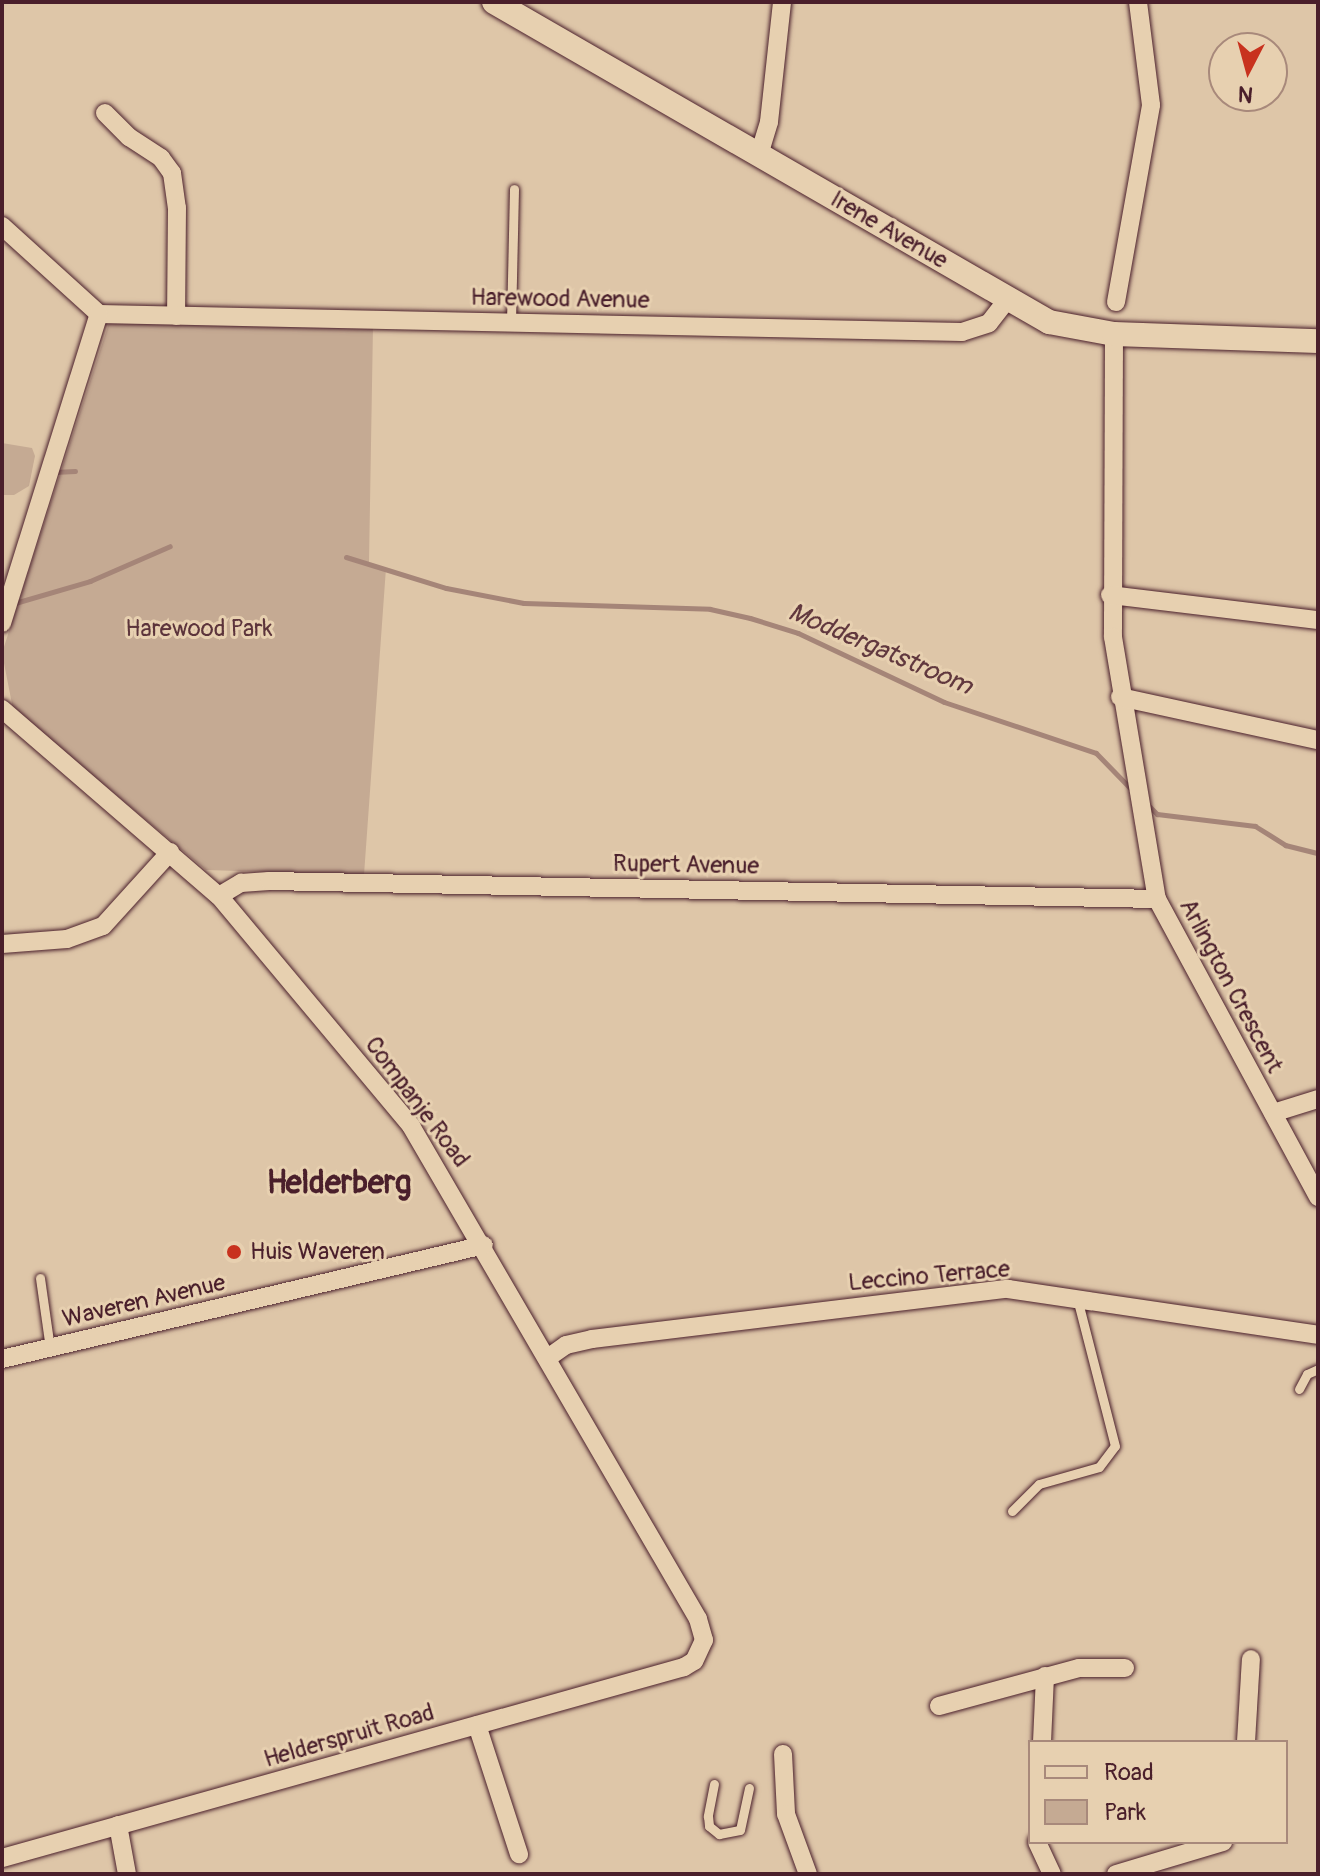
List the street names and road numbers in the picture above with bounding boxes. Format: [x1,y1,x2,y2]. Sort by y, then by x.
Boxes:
street label: Irene Avenue [825,185,953,275]
street label: Harewood Avenue [470,283,650,315]
street label: Rupert Avenue [613,849,759,881]
street label: Arlington Crescent [1173,894,1289,1078]
street label: Companje Road [359,1031,475,1173]
street label: Leccino Terrace [847,1255,1011,1297]
street label: Waveren Avenue [60,1268,228,1334]
street label: Helderspruit Road [261,1698,437,1774]

